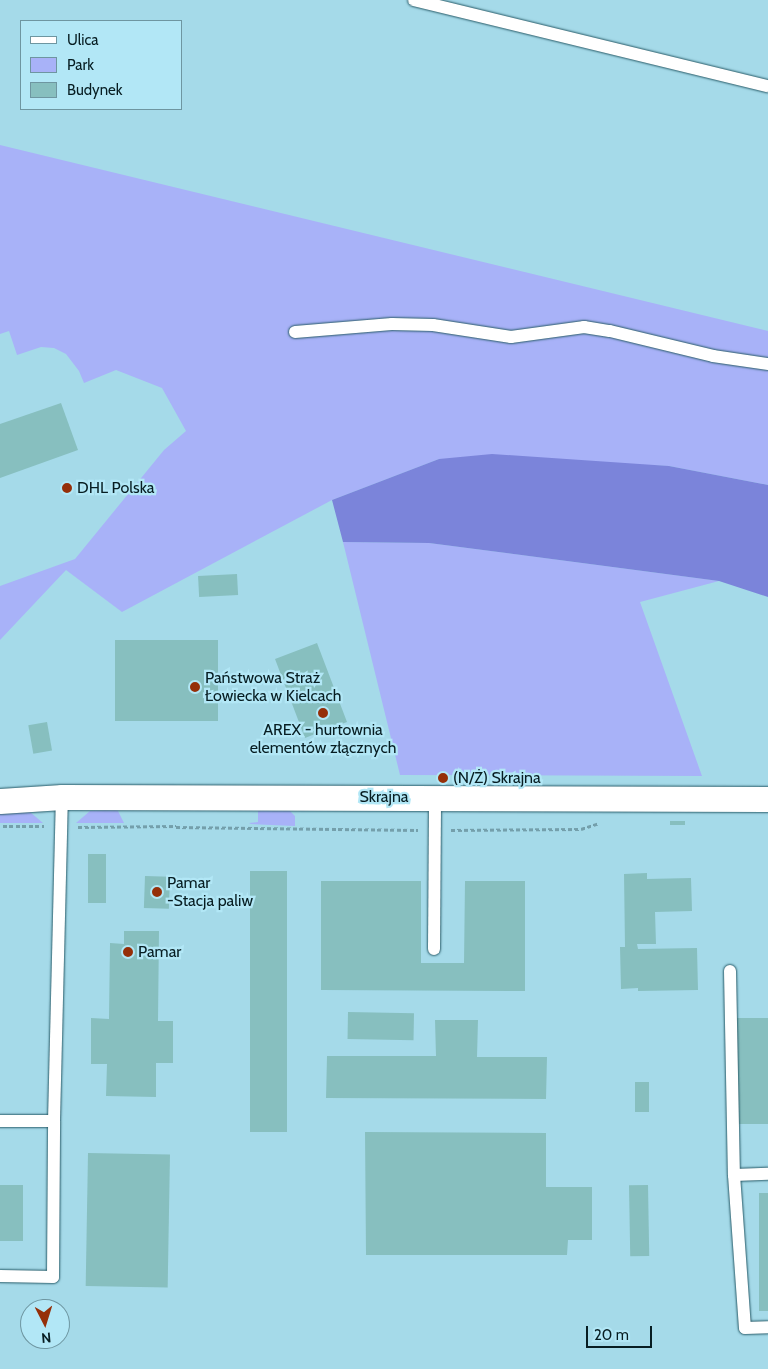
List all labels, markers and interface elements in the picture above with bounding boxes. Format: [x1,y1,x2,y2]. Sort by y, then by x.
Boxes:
legend [20,20,182,110]
text: Ulica [67,31,98,49]
text: Park [67,56,94,74]
text: Budynek [67,81,122,99]
place label: DHL Polska [77,478,154,498]
marker: DHL Polska [61,482,73,494]
place label: Państwowa Straż Łowiecka w Kielcach [205,668,341,706]
marker: Państwowa Straż Łowiecka w Kielcach [189,681,201,693]
marker: AREX - hurtownia elementów złącznych [317,707,329,719]
place label: AREX - hurtownia elementów złącznych [250,720,396,758]
place label: (N/Ż) Skrajna [453,768,541,788]
marker: (N/Ż) Skrajna [437,772,449,784]
street label: Skrajna [359,787,409,807]
place label: Pamar -Stacja paliw [167,873,253,911]
marker: Pamar -Stacja paliw [151,886,163,898]
place label: Pamar [138,942,181,962]
marker: Pamar [122,946,134,958]
north arrow [20,1299,70,1349]
scale bar [588,1316,654,1348]
text: 20 m [594,1326,629,1344]
text: N [41,1329,52,1347]

